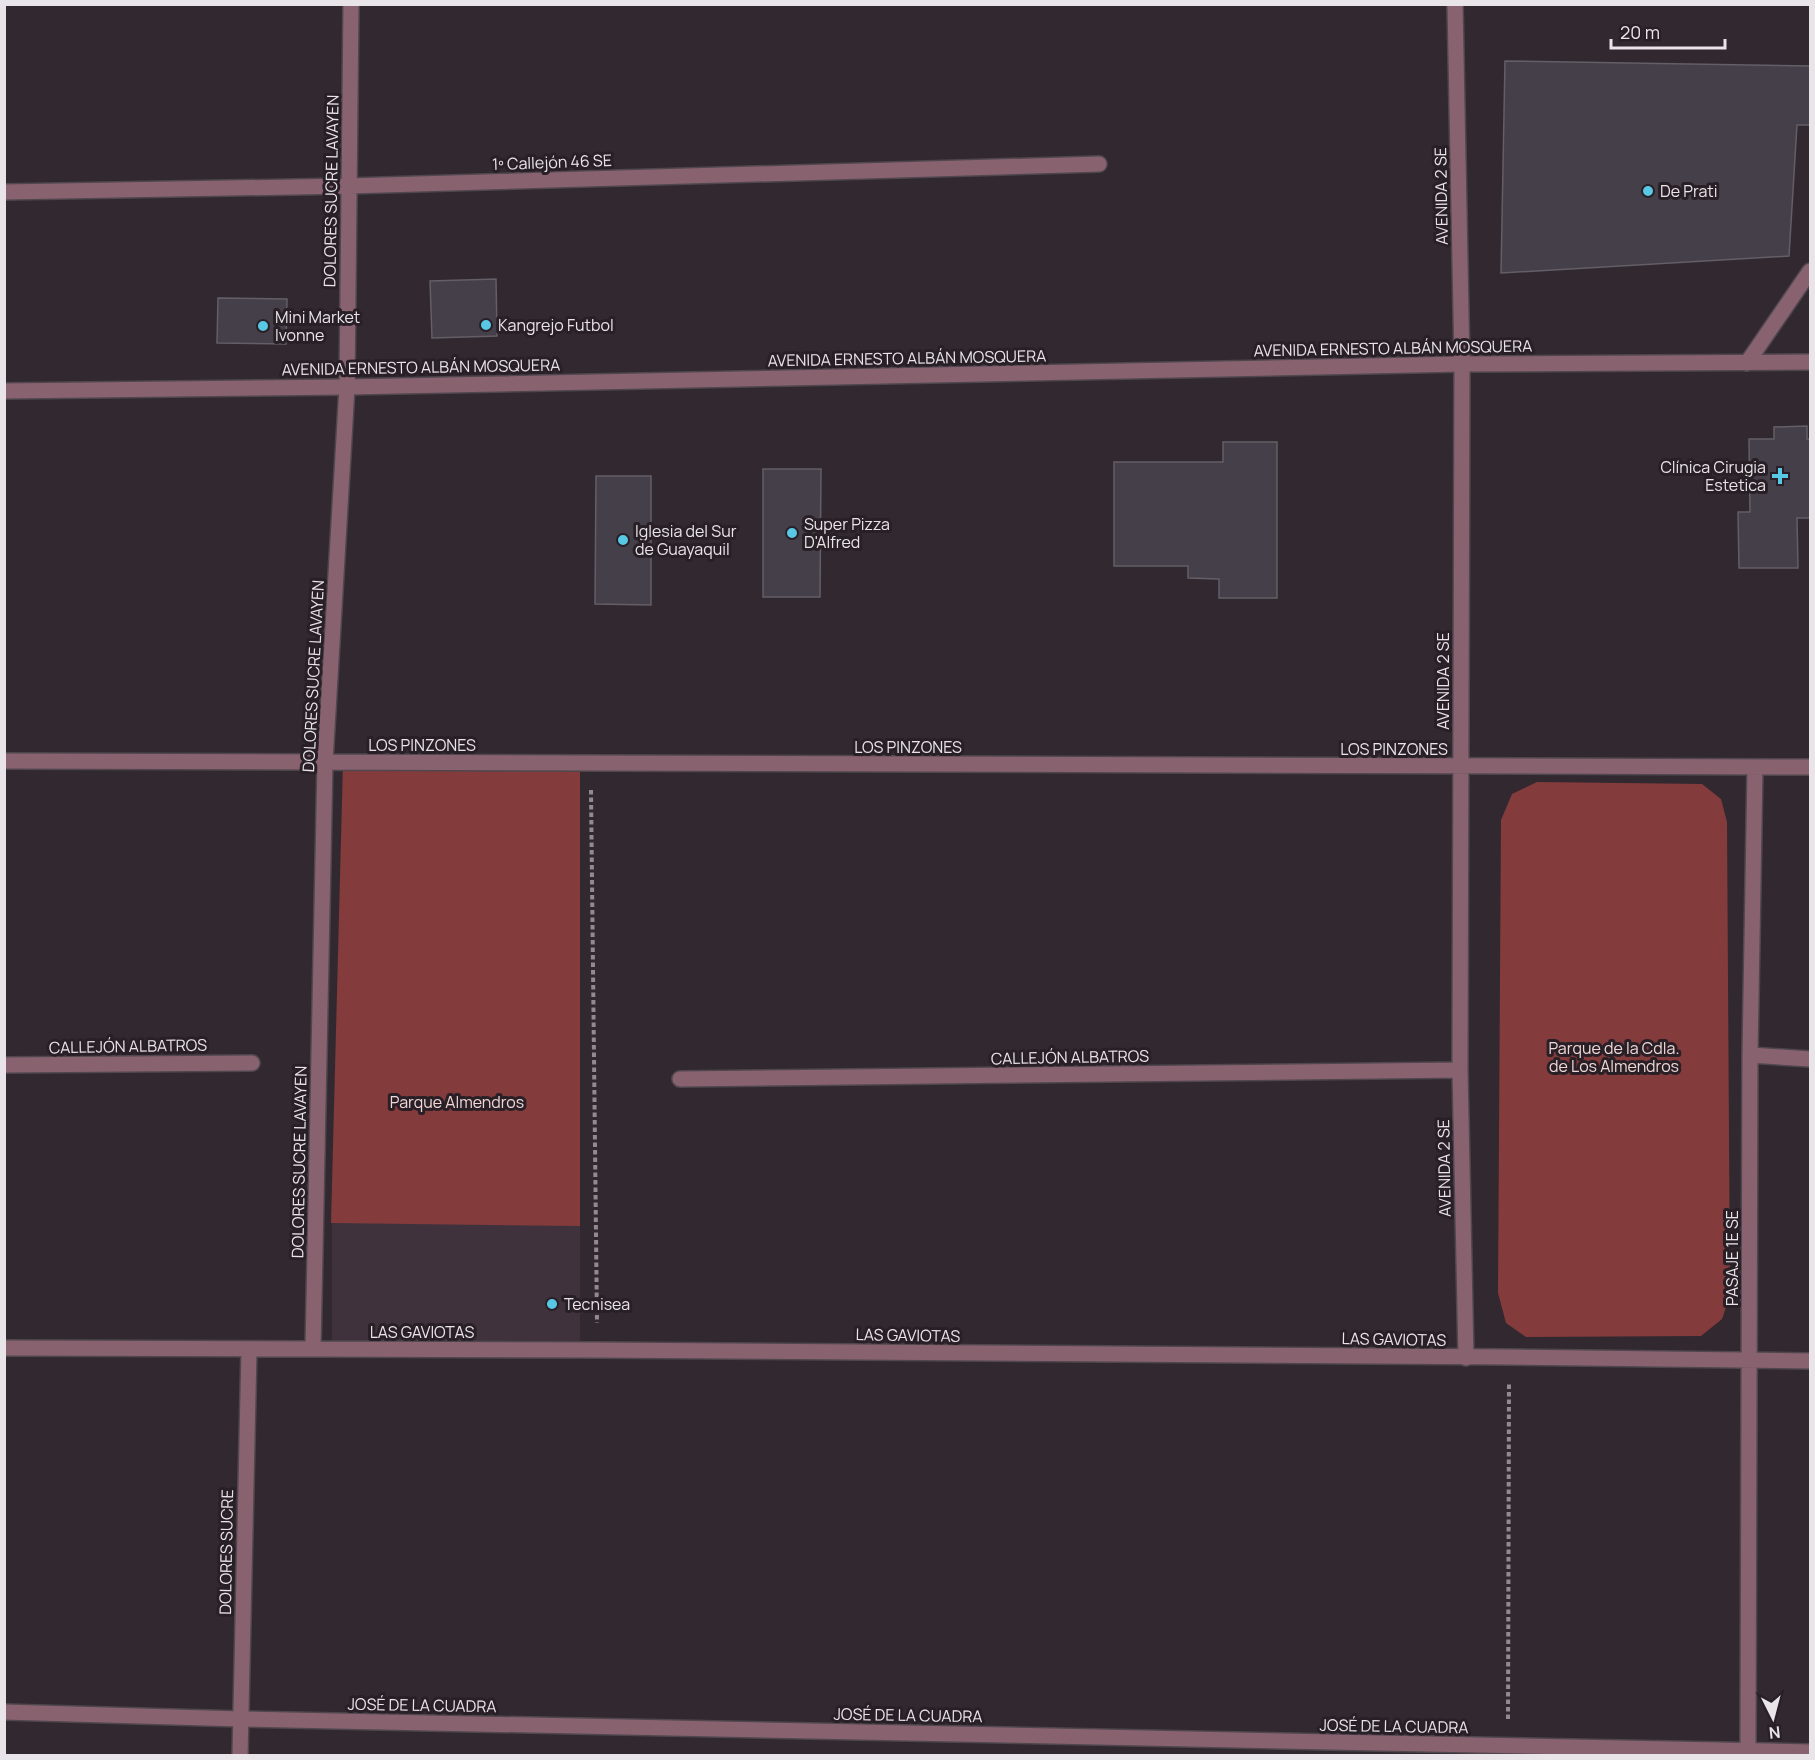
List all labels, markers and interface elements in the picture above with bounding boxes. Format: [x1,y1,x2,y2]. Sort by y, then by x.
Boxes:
scale bar [1611,12,1725,50]
text: 20 m [1620,20,1660,44]
street label: DOLORES SUCRE LAVAYEN [318,95,344,287]
street label: AVENIDA 2 SE [1429,147,1453,245]
street label: 1º Callejón 46 SE [492,149,612,175]
place label: De Prati [1660,180,1717,202]
marker: De Prati [1641,184,1655,198]
place label: Mini Market Ivonne [275,306,360,346]
place label: Kangrejo Futbol [498,314,614,336]
marker: Kangrejo Futbol [479,318,493,332]
marker: Mini Market Ivonne [256,319,270,333]
street label: AVENIDA ERNESTO ALBÁN MOSQUERA [1253,335,1533,361]
street label: AVENIDA ERNESTO ALBÁN MOSQUERA [767,345,1047,371]
street label: AVENIDA ERNESTO ALBÁN MOSQUERA [281,354,561,380]
place label: Clínica Cirugia Estetica [1660,456,1766,496]
marker: Clínica Cirugia Estetica [1771,467,1789,485]
place label: Super Pizza D'Alfred [804,513,890,553]
place label: Iglesia del Sur de Guayaquil [635,520,737,560]
marker: Super Pizza D'Alfred [785,526,799,540]
marker: Iglesia del Sur de Guayaquil [616,533,630,547]
street label: DOLORES SUCRE LAVAYEN [297,579,329,773]
street label: AVENIDA 2 SE [1432,632,1454,730]
street label: LOS PINZONES [368,734,476,756]
street label: LOS PINZONES [854,736,962,758]
street label: LOS PINZONES [1340,738,1448,760]
street label: CALLEJÓN ALBATROS [49,1034,207,1058]
park label: Parque de la Cdla. de Los Almendros [1549,1037,1679,1077]
street label: CALLEJÓN ALBATROS [991,1045,1149,1069]
street label: DOLORES SUCRE LAVAYEN [286,1066,312,1258]
park label: Parque Almendros [390,1091,524,1113]
street label: AVENIDA 2 SE [1432,1119,1456,1217]
street label: PASAJE 1E SE [1721,1210,1743,1306]
place label: Tecnisea [564,1293,630,1315]
marker: Tecnisea [545,1297,559,1311]
street label: LAS GAVIOTAS [370,1321,474,1343]
street label: LAS GAVIOTAS [856,1323,961,1347]
street label: LAS GAVIOTAS [1342,1327,1447,1351]
street label: DOLORES SUCRE [214,1489,238,1615]
north arrow [1743,1688,1803,1748]
street label: JOSÉ DE LA CUADRA [347,1693,497,1717]
street label: JOSÉ DE LA CUADRA [833,1703,983,1727]
street label: JOSÉ DE LA CUADRA [1319,1714,1469,1738]
text: N [1768,1721,1781,1744]

